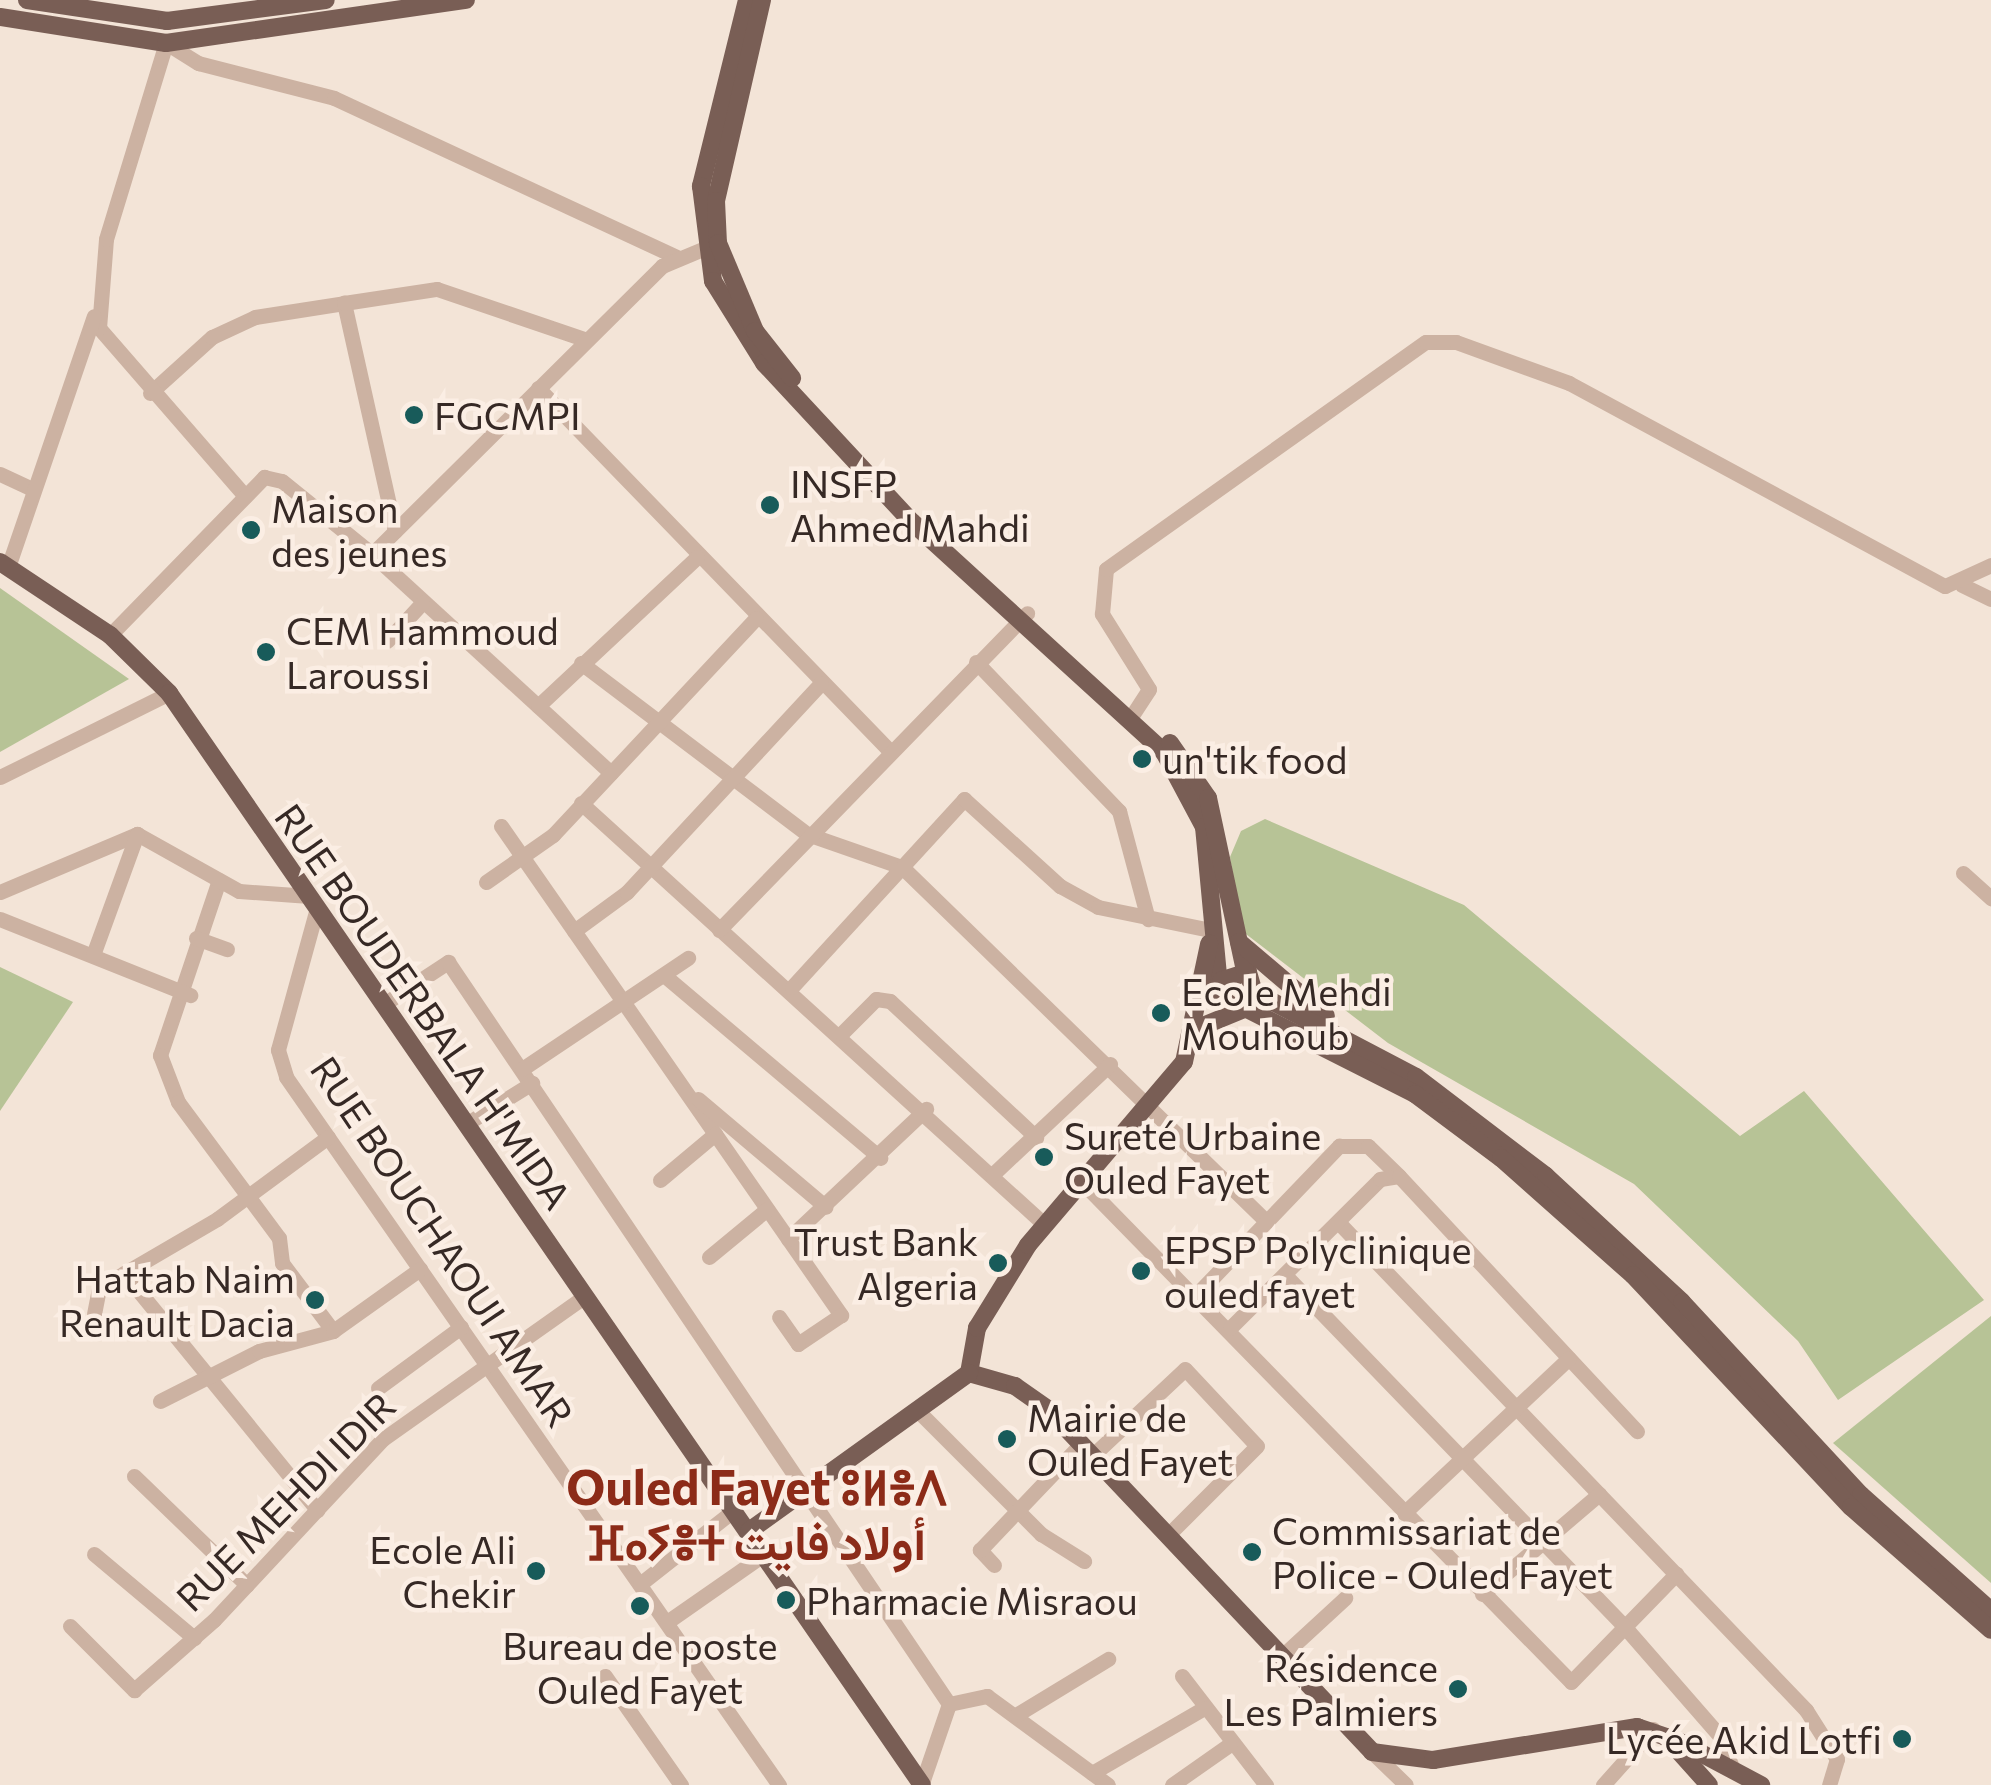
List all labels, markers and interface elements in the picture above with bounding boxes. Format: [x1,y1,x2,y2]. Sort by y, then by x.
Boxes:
place label: FGCMPI [434,392,581,438]
marker: FGCMPI [403,404,425,426]
place label: INSFP Ahmed Mahdi [790,460,1030,550]
place label: Maison des jeunes [271,485,448,574]
marker: INSFP Ahmed Mahdi [759,494,781,516]
marker: Maison des jeunes [240,519,262,541]
place label: CEM Hammoud Laroussi [286,607,559,696]
marker: CEM Hammoud Laroussi [255,641,277,663]
place label: un'tik food [1162,736,1347,782]
marker: un'tik food [1131,748,1153,770]
street label: RUE BOUDERBALA H'MIDA [267,795,581,1217]
place label: Ecole Mehdi Mouhoub [1181,968,1392,1058]
marker: Ecole Mehdi Mouhoub [1150,1002,1172,1024]
street label: RUE BOUCHAOUI AMAR [302,1047,584,1435]
place label: Sureté Urbaine Ouled Fayet [1064,1112,1321,1202]
marker: Sureté Urbaine Ouled Fayet [1033,1146,1055,1168]
place label: Trust Bank Algeria [794,1218,978,1308]
place label: EPSP Polyclinique ouled fayet [1164,1226,1472,1316]
marker: Trust Bank Algeria [987,1252,1009,1274]
place label: Hattab Naim Renault Dacia [59,1255,295,1344]
marker: EPSP Polyclinique ouled fayet [1128,1258,1154,1284]
marker: Hattab Naim Renault Dacia [304,1289,326,1311]
street label: RUE MEHDI IDIR [166,1382,404,1620]
place label: Mairie de Ouled Fayet [1027,1394,1233,1484]
marker: Mairie de Ouled Fayet [996,1428,1018,1450]
district label: Ouled Fayet ⵓⵍⴻⴷ ⴼⴰⵢⴻⵜ أولاد فايت [566,1456,948,1569]
place label: Commissariat de Police - Ouled Fayet [1272,1507,1613,1596]
place label: Ecole Ali Chekir [369,1526,516,1616]
marker: Commissariat de Police - Ouled Fayet [1241,1541,1263,1563]
marker: Ecole Ali Chekir [525,1560,547,1582]
place label: Pharmacie Misraou [806,1577,1138,1623]
marker: Pharmacie Misraou [775,1589,797,1611]
marker: Bureau de poste Ouled Fayet [629,1595,651,1617]
place label: Bureau de poste Ouled Fayet [502,1622,778,1712]
place label: Résidence Les Palmiers [1223,1644,1438,1734]
marker: Résidence Les Palmiers [1447,1678,1469,1700]
place label: Lycée Akid Lotfi [1606,1716,1882,1762]
marker: Lycée Akid Lotfi [1891,1728,1913,1750]

